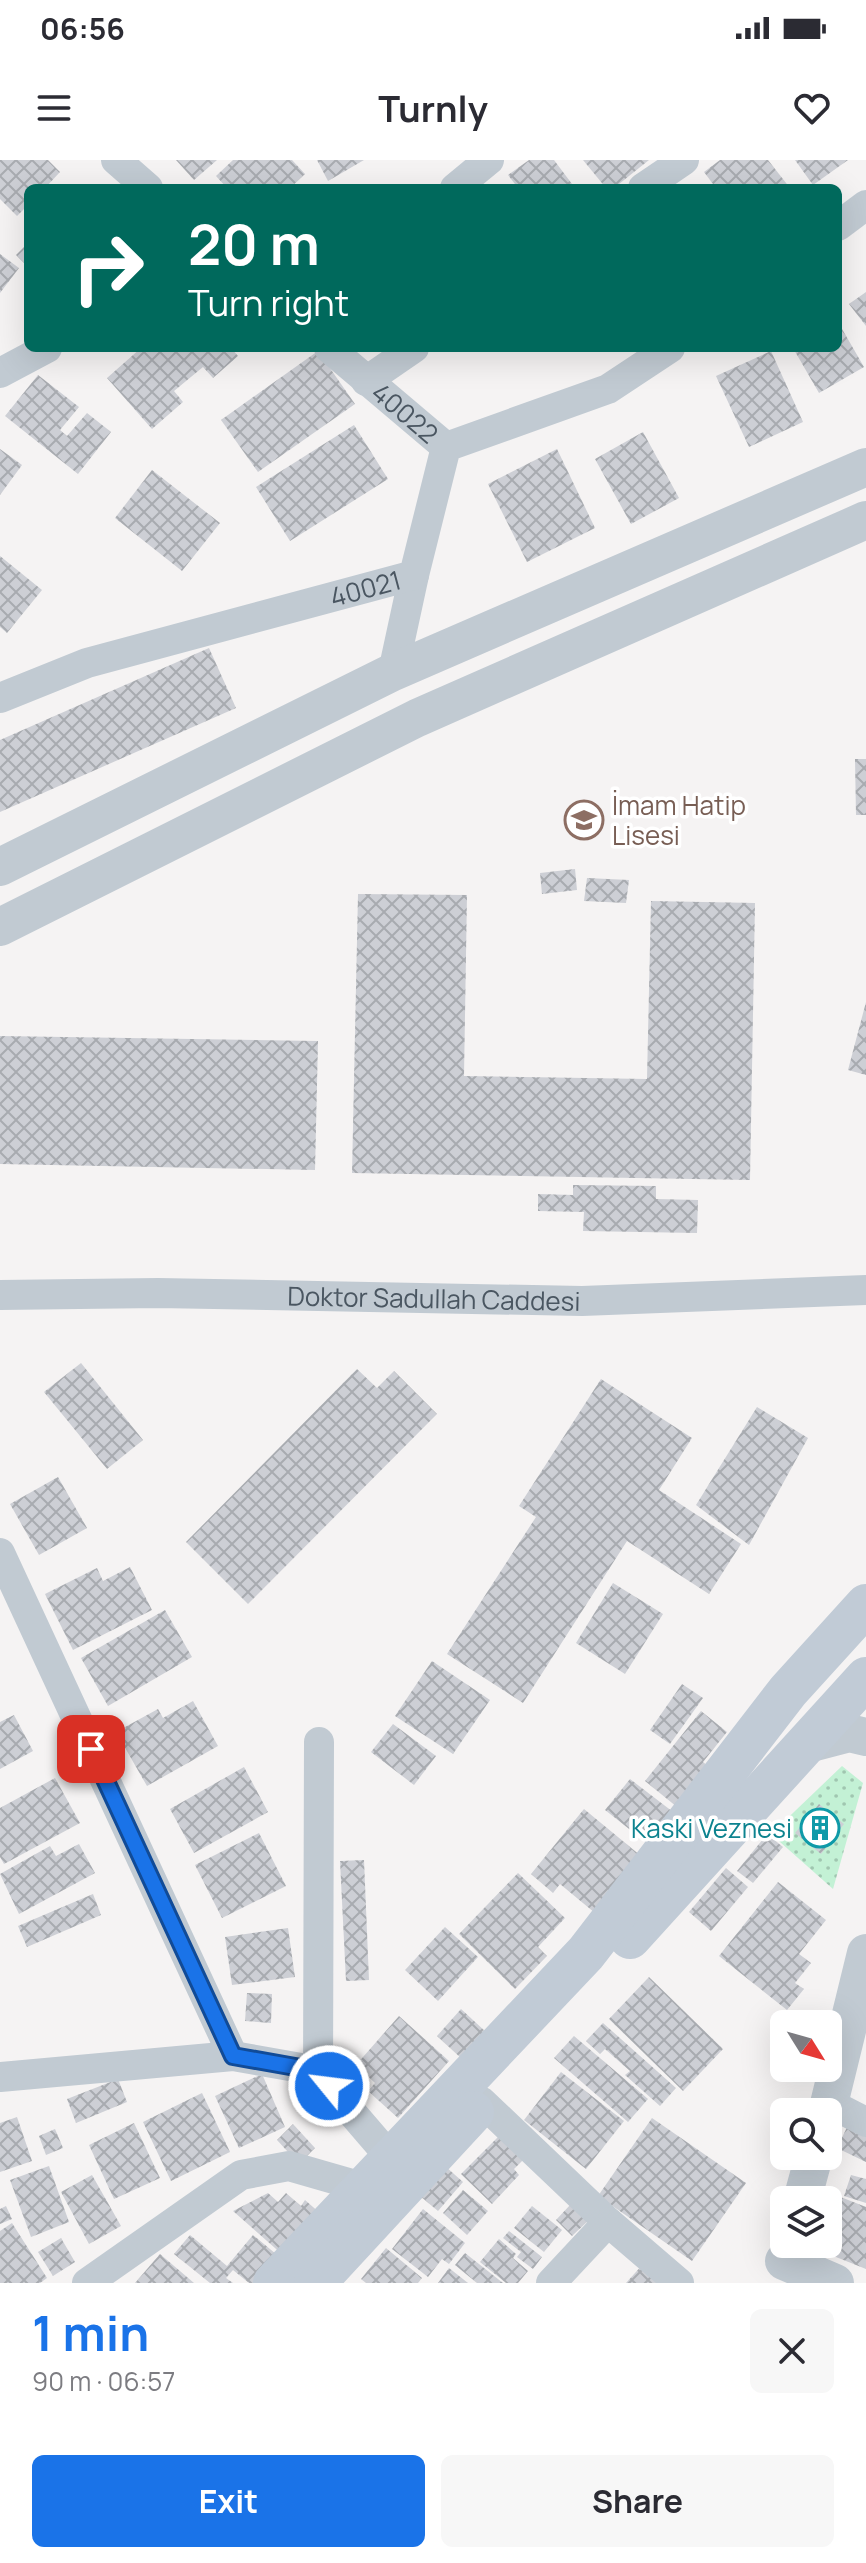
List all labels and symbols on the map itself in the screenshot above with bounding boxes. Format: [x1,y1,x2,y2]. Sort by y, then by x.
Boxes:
street label: 40022 [364,374,446,451]
street label: 40021 [326,561,405,615]
place label: İmam Hatip Lisesi [612,787,746,853]
school or university icon: İmam Hatip Lisesi [563,799,605,841]
street label: Doktor Sadullah Caddesi [287,1277,581,1319]
pin [57,1715,125,1783]
building icon: Kaski Veznesi [799,1807,841,1849]
place label: Kaski Veznesi [631,1810,792,1846]
north arrow [770,2010,842,2082]
position arrow [287,2044,371,2128]

